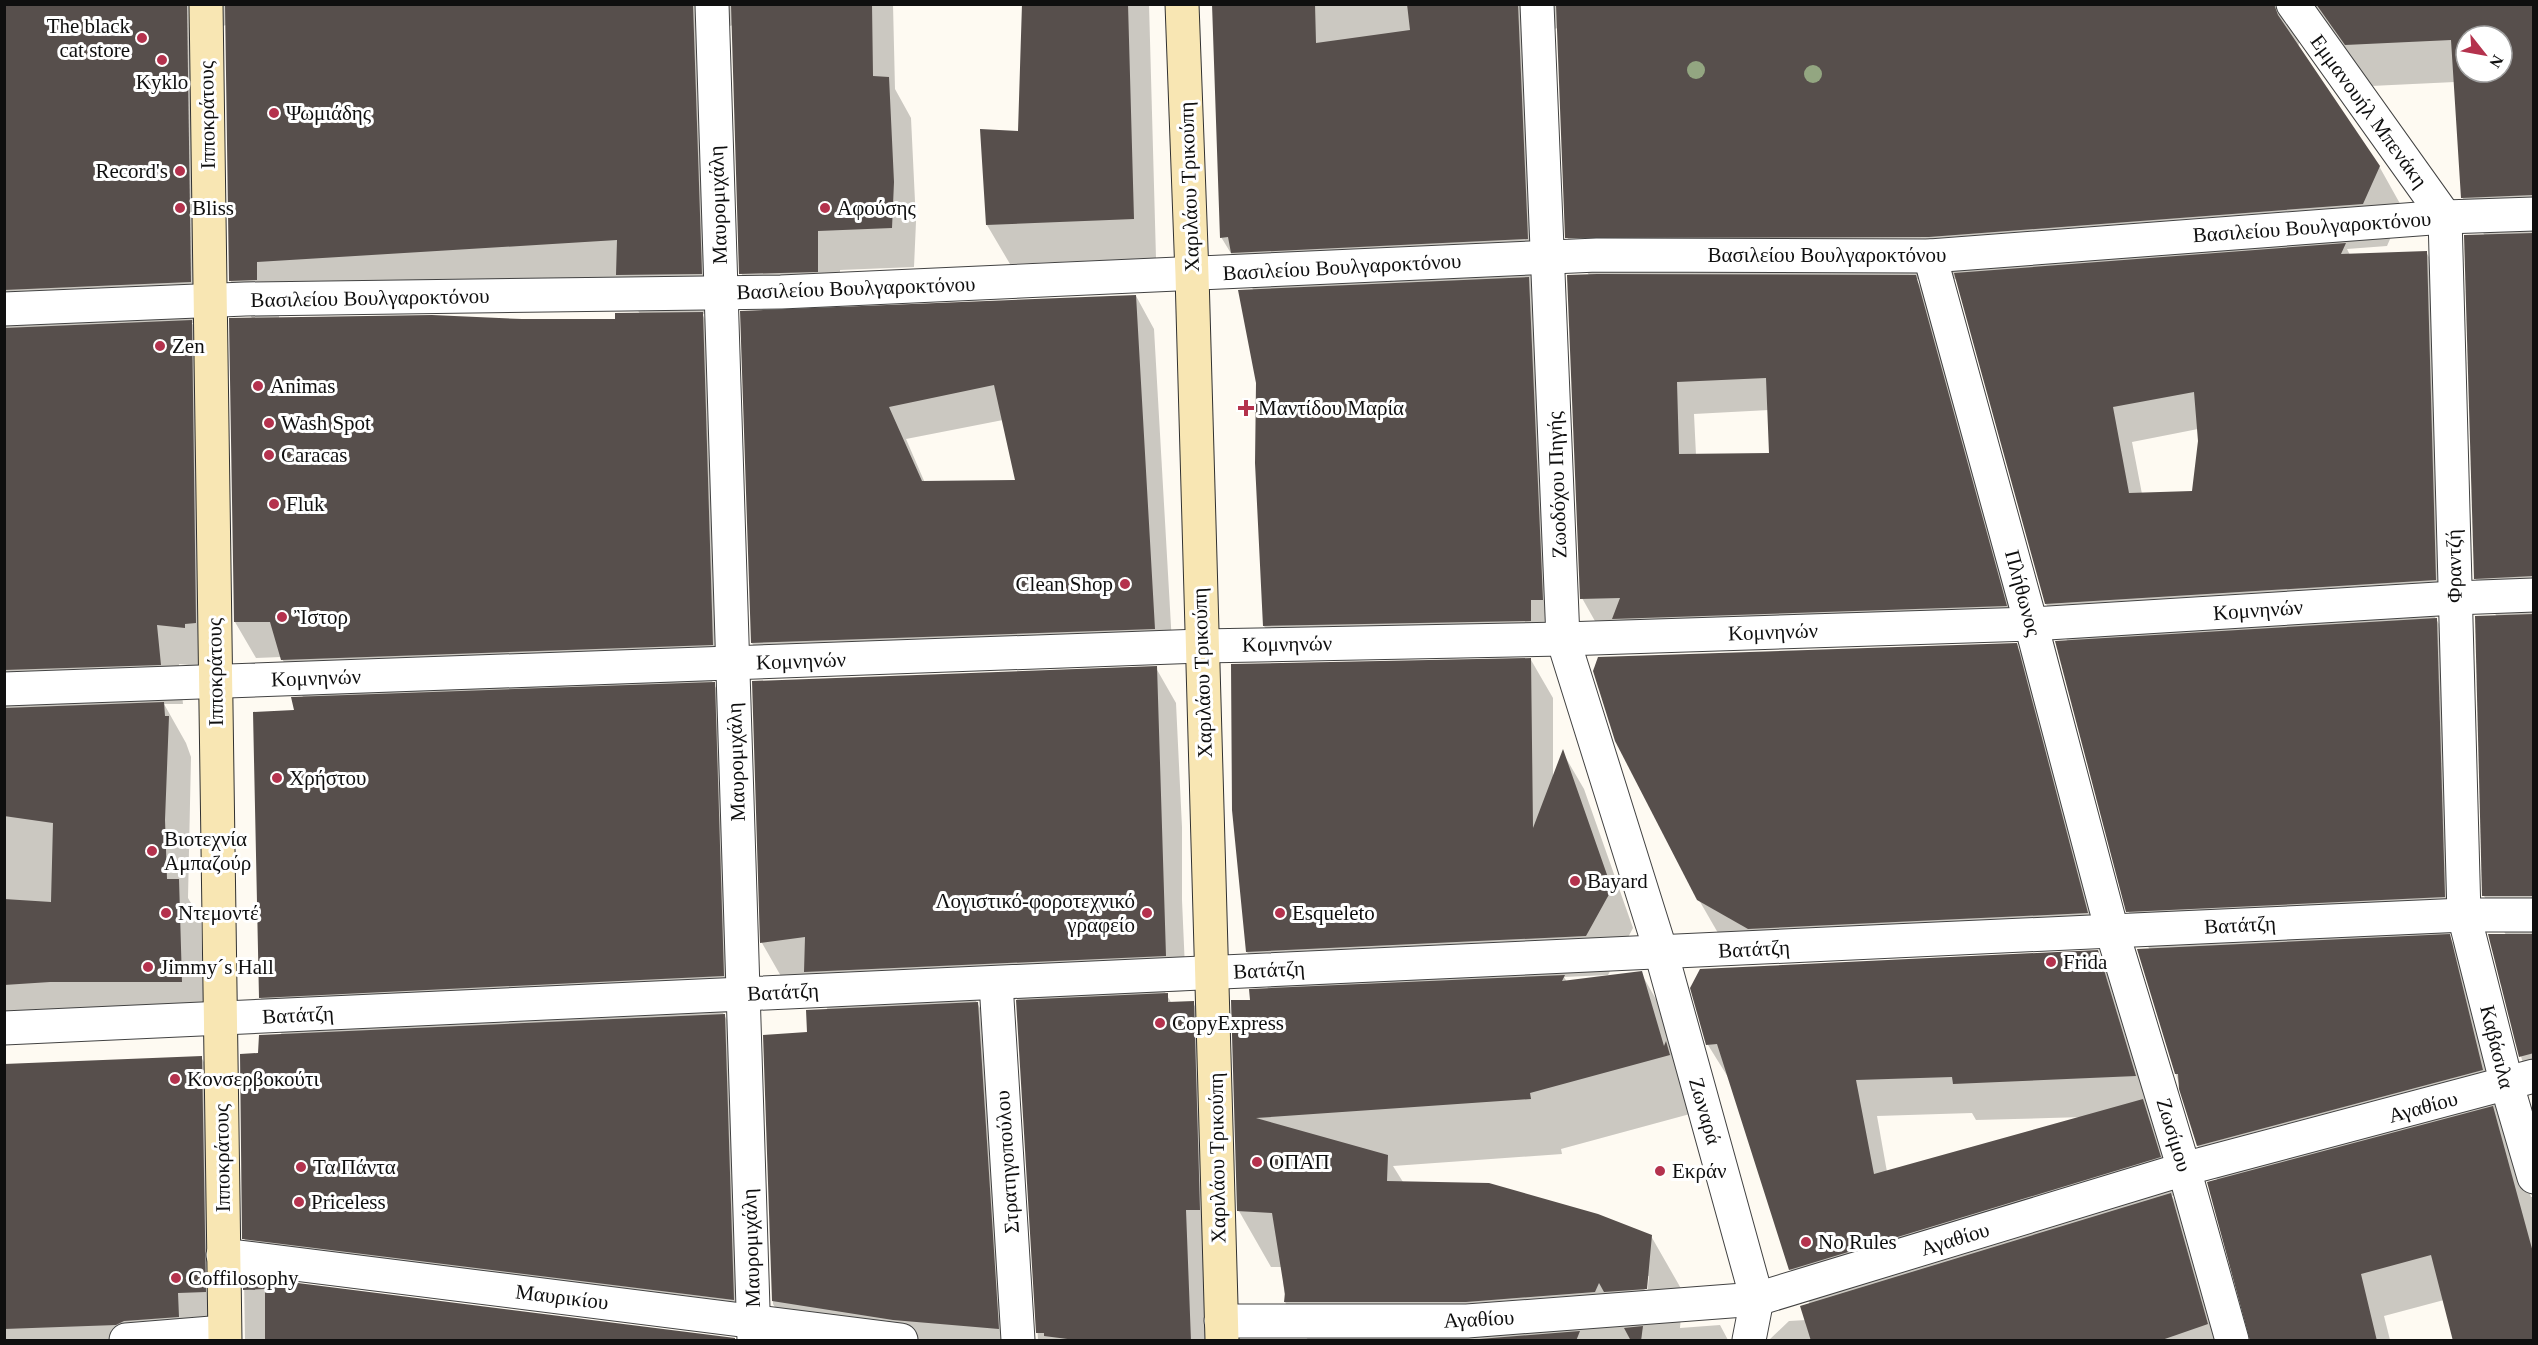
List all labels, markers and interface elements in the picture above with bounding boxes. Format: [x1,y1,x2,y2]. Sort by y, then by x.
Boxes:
place label: The black cat store [47,14,130,62]
north arrow [2454,24,2514,84]
street label: Εμμανουήλ Μπενάκη [2305,30,2433,192]
marker: The black cat store [135,31,149,45]
text: N [2486,52,2507,71]
marker: Kyklo [155,53,169,67]
street label: Ιπποκράτους [194,60,220,169]
place label: Kyklo [136,70,188,94]
place label: Ψωμιάδης [286,101,372,125]
street label: Χαριλάου Τρικούπη [1174,101,1204,273]
marker: Ψωμιάδης [267,106,281,120]
street label: Μαυρομιχάλη [704,145,732,265]
place label: Record's [95,159,168,183]
marker: Record's [173,164,187,178]
place label: Bliss [192,196,234,220]
place label: Αφούσης [837,196,916,220]
marker: Bliss [173,201,187,215]
marker: Αφούσης [818,201,832,215]
street label: Βασιλείου Βουλγαροκτόνου [2192,207,2432,247]
street label: Βασιλείου Βουλγαροκτόνου [1707,243,1947,267]
street label: Βασιλείου Βουλγαροκτόνου [1222,249,1462,285]
street label: Βασιλείου Βουλγαροκτόνου [736,272,976,304]
street label: Βασιλείου Βουλγαροκτόνου [250,284,490,312]
place label: Zen [172,334,205,358]
marker: Zen [153,339,167,353]
place label: Animas [270,374,335,398]
marker: Animas [251,379,265,393]
place label: Μαντίδου Μαρία [1258,396,1404,420]
marker: Μαντίδου Μαρία [1239,401,1253,415]
street label: Ζωοδόχου Πηγής [1542,410,1572,559]
place label: Wash Spot [281,411,371,435]
marker: Wash Spot [262,416,276,430]
place label: Caracas [281,443,347,467]
marker: Caracas [262,448,276,462]
place label: Fluk [286,492,325,516]
marker: Fluk [267,497,281,511]
street label: Φραντζή [2441,529,2467,603]
street label: Πλήθωνος [2000,547,2046,639]
place label: Clean Shop [1016,572,1113,596]
marker: Clean Shop [1118,577,1132,591]
street label: Χαριλάου Τρικούπη [1187,587,1217,759]
street label: Κομνηνών [2212,595,2304,625]
place label: Ἲστορ [294,605,348,629]
marker: Ἲστορ [275,610,289,624]
street label: Ιπποκράτους [202,617,228,726]
street label: Κομνηνών [1727,618,1819,646]
street label: Κομνηνών [1242,631,1332,657]
street label: Κομνηνών [755,647,847,675]
street label: Κομνηνών [270,664,362,692]
street label: Μαυρομιχάλη [722,702,750,822]
place label: Χρήστου [289,766,366,790]
marker: Χρήστου [270,771,284,785]
place label: Βιοτεχνία Αμπαζούρ [164,827,251,875]
marker: Βιοτεχνία Αμπαζούρ [145,844,159,858]
place label: Bayard [1587,869,1648,893]
marker: Bayard [1568,874,1582,888]
place label: Λογιστικό-φοροτεχνικό γραφείο [935,889,1135,937]
place label: Ντεμοντέ [178,901,259,925]
place label: Esqueleto [1292,901,1375,925]
marker: Ντεμοντέ [159,906,173,920]
marker: Λογιστικό-φοροτεχνικό γραφείο [1140,906,1154,920]
marker: Esqueleto [1273,906,1287,920]
street label: Βατάτζη [2204,911,2276,939]
street label: Βατάτζη [1718,935,1790,963]
place label: Frida [2063,950,2108,974]
place label: Jimmy´s Hall [160,955,274,979]
marker: Frida [2044,955,2058,969]
street label: Βατάτζη [1233,956,1305,984]
marker: Jimmy´s Hall [141,960,155,974]
street label: Βατάτζη [747,978,819,1006]
street label: Βατάτζη [262,1001,334,1029]
street label: Καβάσιλα [2475,1003,2519,1091]
place label: CopyExpress [1172,1011,1284,1035]
marker: CopyExpress [1153,1016,1167,1030]
place label: Κονσερβοκούτι [187,1067,319,1091]
marker: Κονσερβοκούτι [168,1072,182,1086]
street label: Χαριλάου Τρικούπη [1204,1072,1230,1244]
street label: Ζωναρά [1684,1075,1726,1147]
street label: Αγαθίου [2386,1086,2460,1128]
street label: Στρατηγοπούλου [990,1090,1024,1234]
street label: Ζωσίμου [2151,1095,2197,1175]
street label: Ιπποκράτους [209,1103,235,1212]
place label: ΟΠΑΠ [1269,1150,1330,1174]
place label: Τα Πάντα [313,1155,396,1179]
marker: ΟΠΑΠ [1250,1155,1264,1169]
place label: Εκράν [1672,1159,1726,1183]
marker: Τα Πάντα [294,1160,308,1174]
marker: Εκράν [1653,1164,1667,1178]
street label: Μαυρομιχάλη [737,1188,765,1308]
place label: Priceless [311,1190,386,1214]
marker: Priceless [292,1195,306,1209]
street label: Αγαθίου [1918,1217,1992,1261]
place label: No Rules [1818,1230,1897,1254]
marker: No Rules [1799,1235,1813,1249]
place label: Coffilosophy [188,1266,299,1290]
marker: Coffilosophy [169,1271,183,1285]
street label: Μαυρικίου [514,1279,610,1315]
street label: Αγαθίου [1443,1305,1515,1333]

